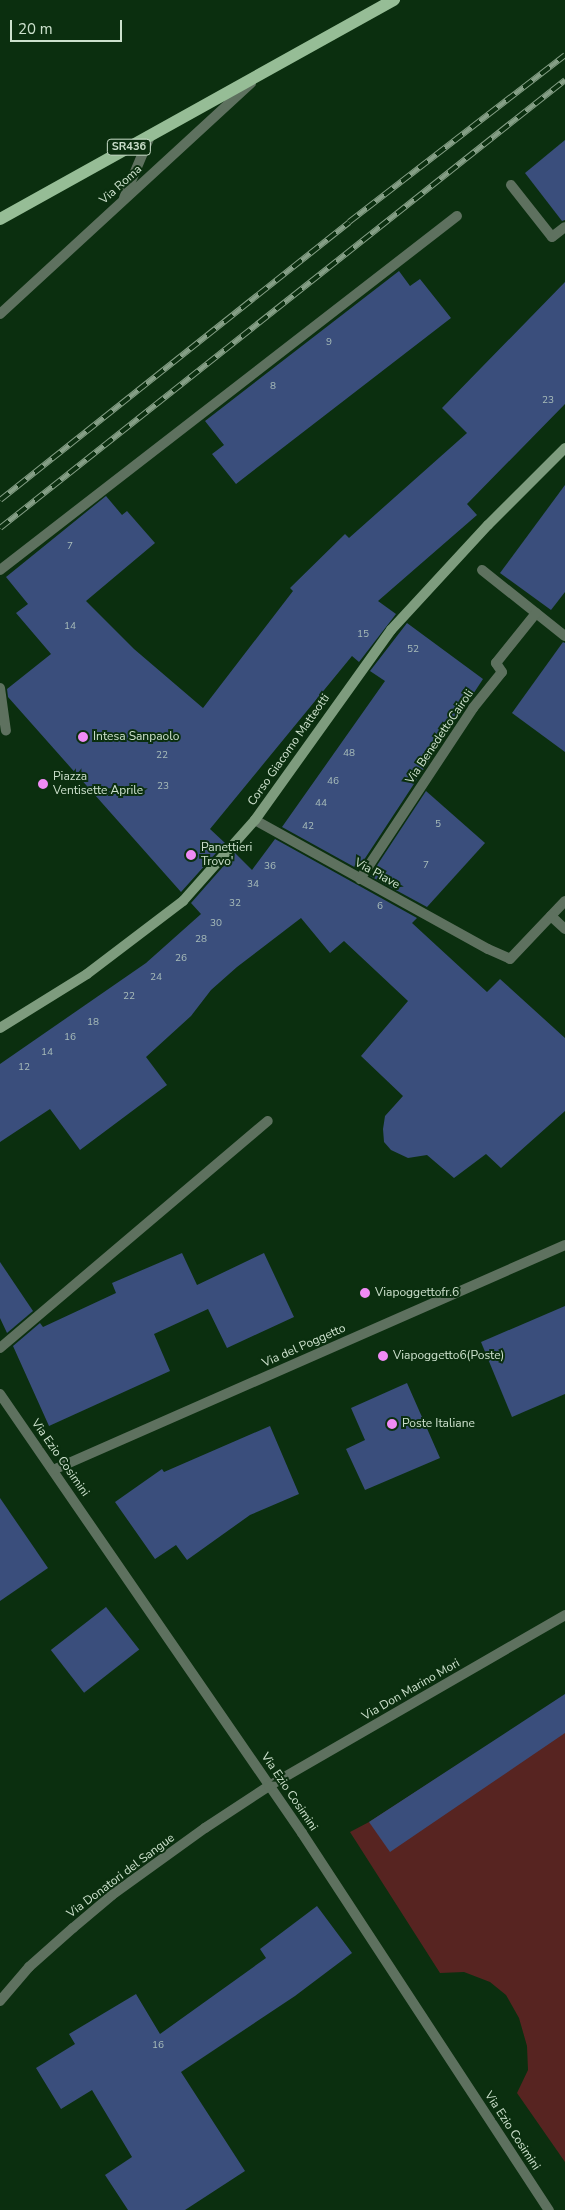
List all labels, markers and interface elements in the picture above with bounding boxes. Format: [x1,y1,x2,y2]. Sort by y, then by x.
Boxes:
scale bar [12,10,125,42]
text: 20 m [18,19,53,39]
road number: SR436 [106,138,152,156]
street label: Via Roma [97,162,145,208]
house number: 9 [326,337,332,349]
house number: 8 [270,381,276,393]
house number: 23 [542,395,554,407]
house number: 7 [67,541,73,553]
house number: 14 [64,621,76,633]
house number: 15 [357,629,369,641]
house number: 52 [407,644,419,656]
street label: Via BenedettoCairoli [403,687,477,787]
street label: Corso Giacomo Matteotti [245,691,333,809]
place label: Intesa Sanpaolo [93,730,179,744]
marker: Intesa Sanpaolo [77,731,89,743]
house number: 48 [343,748,355,760]
house number: 22 [156,750,168,762]
place label: Piazza Ventisette Aprile [53,770,143,798]
house number: 46 [327,776,339,788]
marker: Piazza Ventisette Aprile [37,778,49,790]
house number: 23 [157,781,169,793]
house number: 44 [315,798,327,810]
house number: 5 [435,819,441,831]
house number: 42 [302,821,314,833]
place label: Panettieri Trovo' [201,841,252,869]
marker: Panettieri Trovo' [185,849,197,861]
street label: Via Piave [352,856,402,892]
house number: 7 [423,860,429,872]
house number: 36 [264,861,276,873]
house number: 34 [247,879,259,891]
house number: 32 [229,898,241,910]
house number: 6 [377,901,383,913]
house number: 30 [210,918,222,930]
house number: 28 [195,934,207,946]
house number: 26 [175,953,187,965]
house number: 24 [150,972,162,984]
house number: 22 [123,991,135,1003]
house number: 18 [87,1017,99,1029]
house number: 16 [64,1032,76,1044]
house number: 14 [41,1047,53,1059]
house number: 12 [18,1062,30,1074]
place label: Viapoggettofr.6 [375,1286,459,1300]
marker: Viapoggettofr.6 [359,1287,371,1299]
street label: Via del Poggetto [260,1321,348,1371]
place label: Viapoggetto6(Poste) [393,1349,504,1363]
marker: Viapoggetto6(Poste) [377,1350,389,1362]
street label: Via Ezio Cosimini [28,1417,92,1499]
place label: Poste Italiane [402,1417,475,1431]
marker: Poste Italiane [386,1418,398,1430]
street label: Via Don Marino Mori [360,1656,462,1724]
street label: Via Ezio Cosimini [258,1750,320,1834]
street label: Via Donatori del Sangue [64,1831,178,1921]
house number: 16 [152,2040,164,2052]
street label: Via Ezio Cosimini [481,2089,543,2173]

